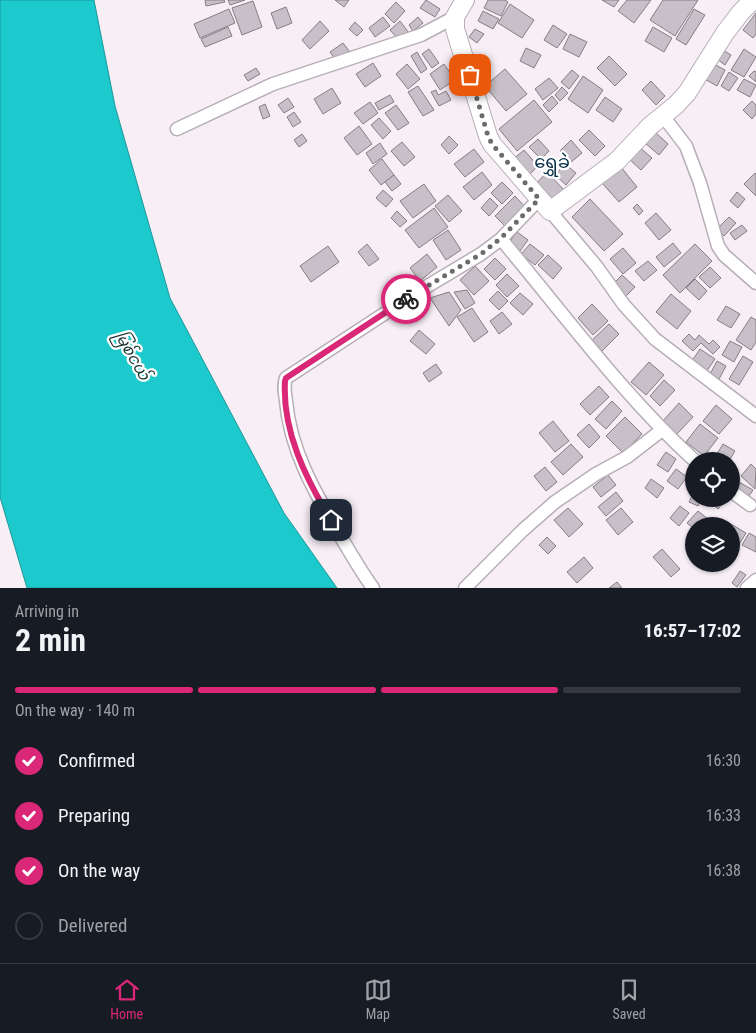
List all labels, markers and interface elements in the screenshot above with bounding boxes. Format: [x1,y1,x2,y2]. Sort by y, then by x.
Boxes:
pin [449,54,491,96]
icon: bag [456,61,484,89]
district label: ရွှေခဲ [534,151,570,177]
courier [381,274,431,324]
icon: bike [392,285,420,313]
water label: မြစ်ငယ် [107,326,157,387]
map controls [685,452,740,572]
button: locate [685,452,740,507]
pin [310,499,352,541]
icon: home [317,506,345,534]
button: layers [685,517,740,572]
text: Arriving in [15,602,79,621]
text: 16:57–17:02 [643,619,741,642]
text: 2 min [15,621,86,659]
text: On the way · 140 m [15,701,135,720]
icon: check [15,747,43,775]
text: Confirmed [58,749,135,772]
text: 16:30 [706,751,741,770]
icon: check [15,802,43,830]
text: Preparing [58,804,130,827]
text: 16:33 [706,806,741,825]
icon: check [15,857,43,885]
text: On the way [58,859,140,882]
text: 16:38 [706,861,741,880]
text: Delivered [58,914,127,937]
tab: Home [110,976,143,1022]
tab: Map [364,976,392,1022]
tab: Saved [612,976,646,1022]

